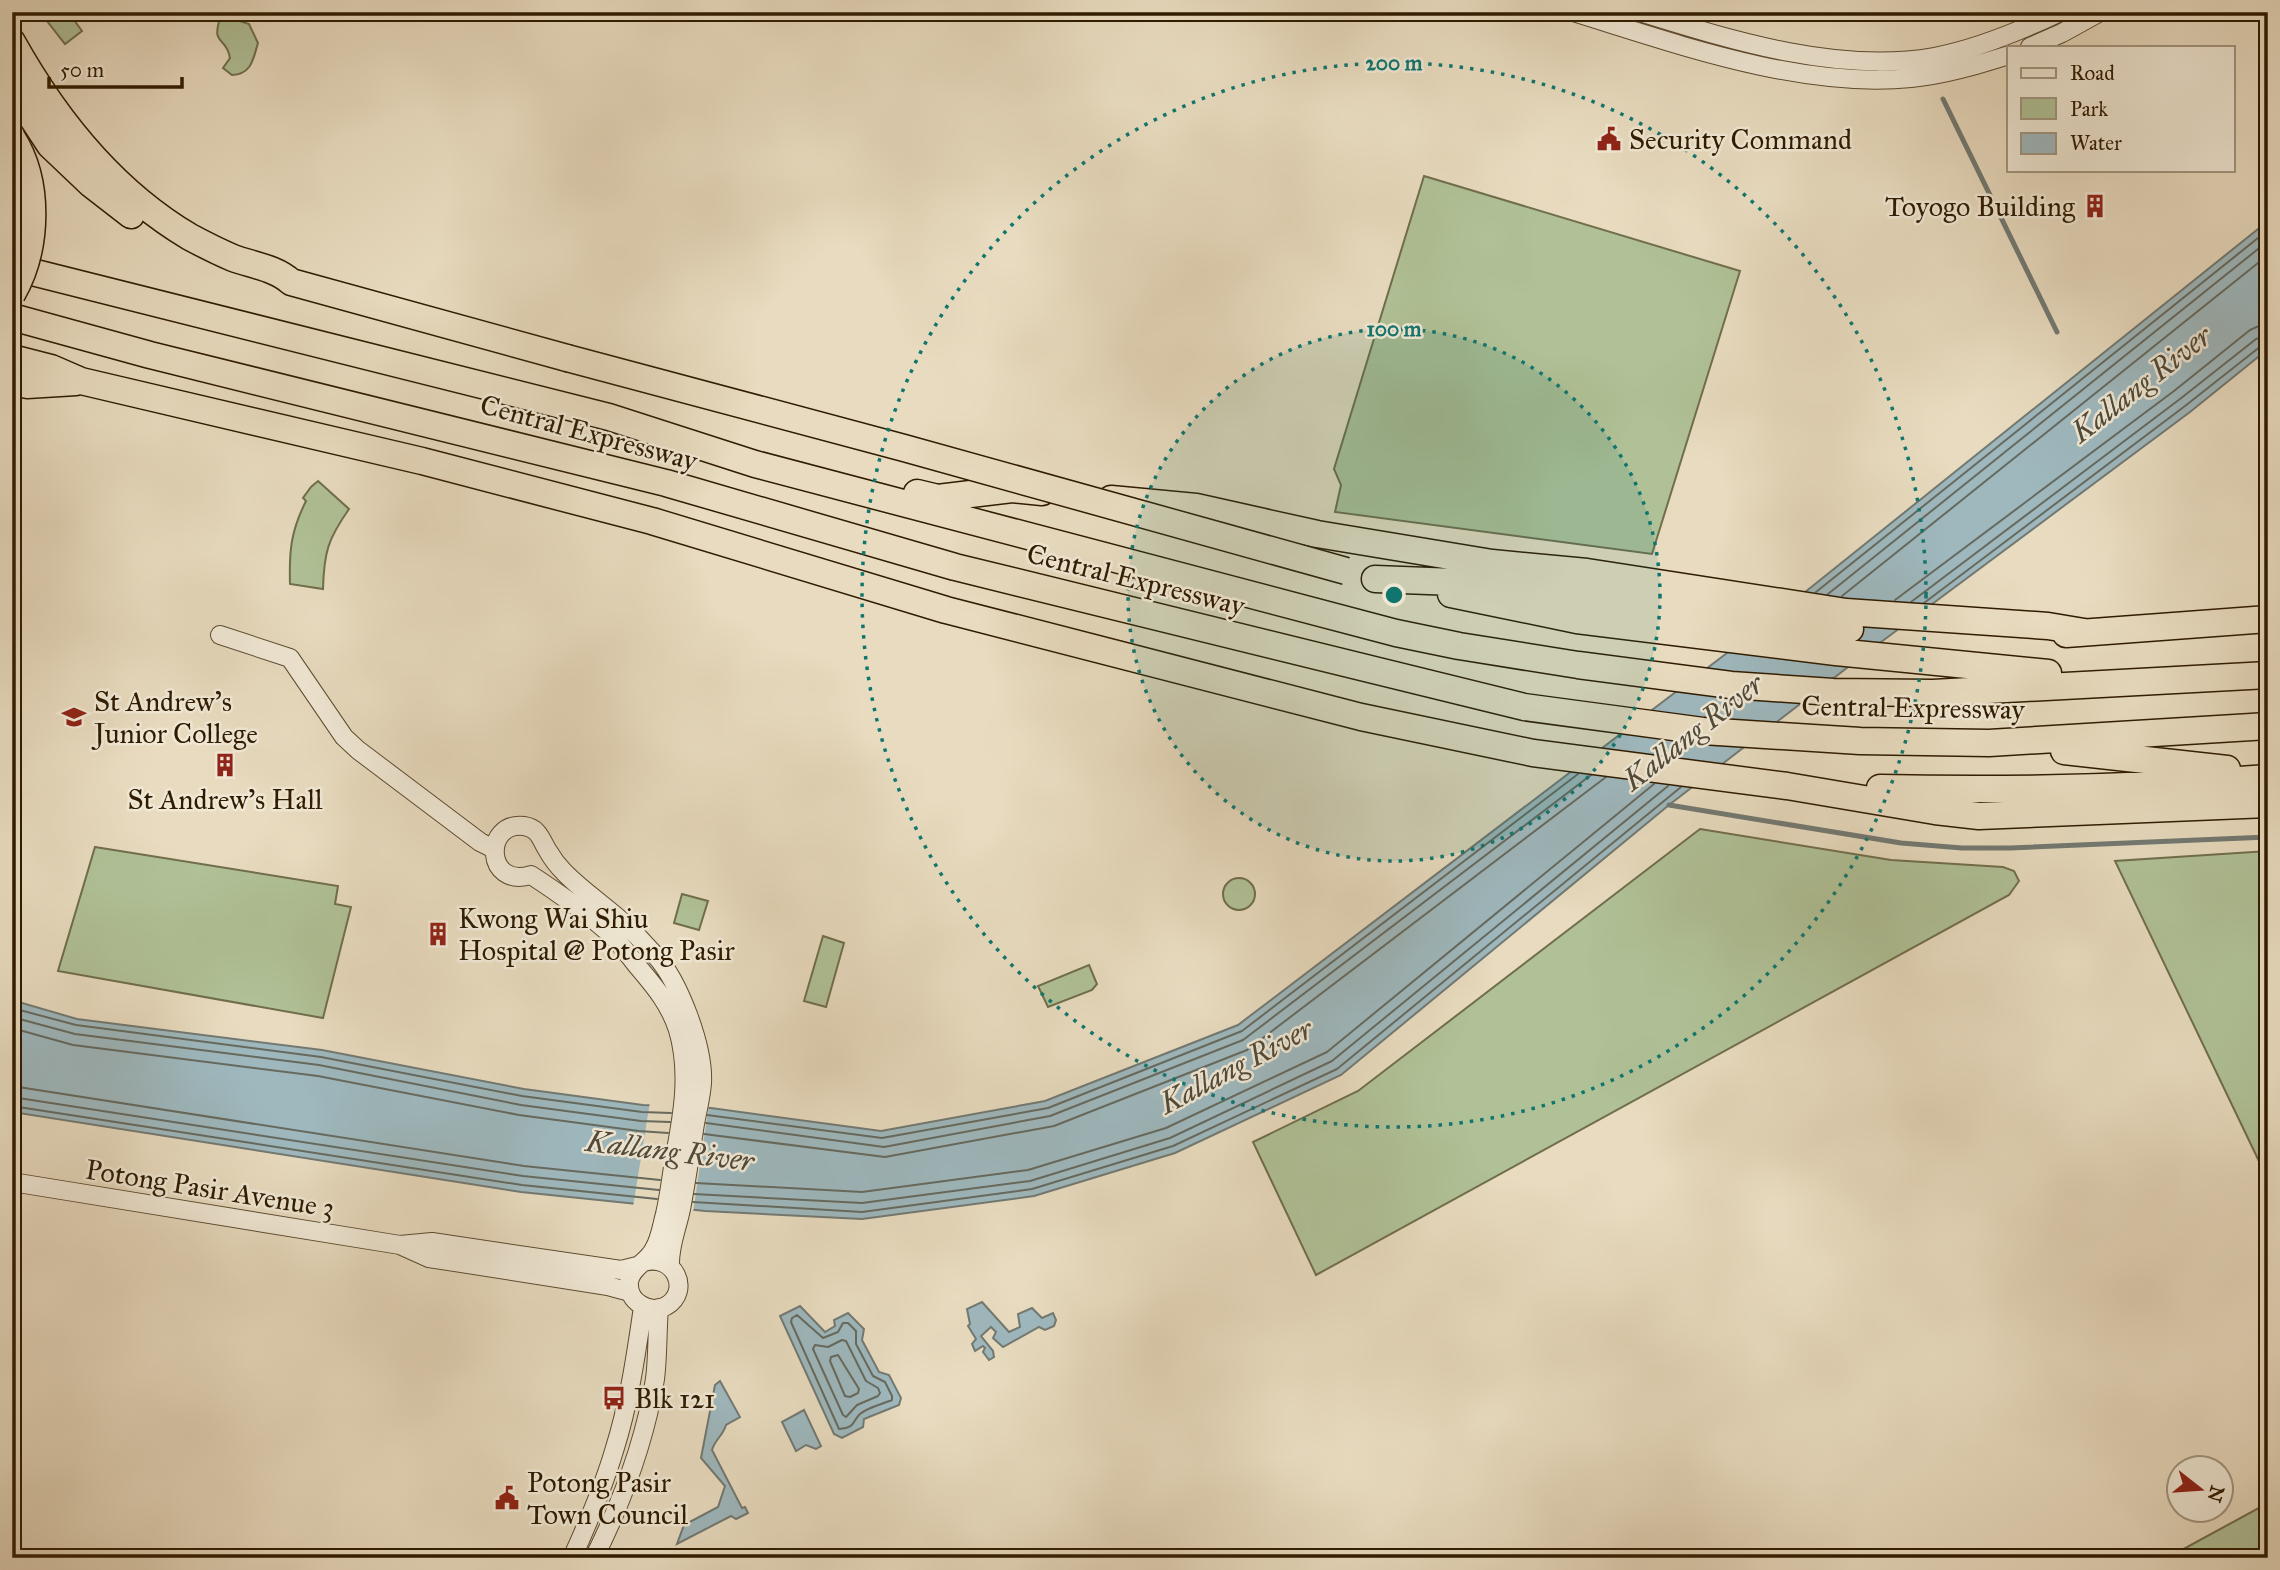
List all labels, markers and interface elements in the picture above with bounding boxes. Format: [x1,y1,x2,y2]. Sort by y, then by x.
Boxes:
scale bar [49,46,182,90]
legend [2007,46,2234,172]
text: 200 m [1366,50,1423,76]
text: 50 m [60,57,105,83]
text: Road [2070,60,2115,86]
text: Park [2070,96,2108,122]
place label: Security Command [1629,122,1852,157]
public building icon: Security Command [1595,125,1623,153]
text: Water [2070,130,2122,156]
place label: Toyogo Building [1885,189,2076,224]
building icon: Toyogo Building [2081,192,2109,220]
text: 100 m [1367,316,1422,342]
water label: Kallang River [2062,317,2220,451]
street label: Central Expressway [477,387,702,479]
street label: Central Expressway [1023,535,1249,624]
centre of rings [1382,583,1406,607]
water label: Kallang River [1614,665,1772,799]
place label: St Andrew's Junior College [91,684,258,751]
street label: Central Expressway [1801,688,2026,727]
school or university icon: St Andrew's Junior College [60,703,88,731]
building icon: St Andrew’s Hall [211,751,239,779]
place label: St Andrew’s Hall [127,782,323,817]
place label: Kwong Wai Shiu Hospital @ Potong Pasir [458,901,735,968]
building icon: Kwong Wai Shiu Hospital @ Potong Pasir [424,920,452,948]
water label: Kallang River [1151,1010,1320,1122]
water label: Kallang River [582,1123,757,1179]
street label: Potong Pasir Avenue 3 [83,1152,337,1225]
place label: Blk 121 [634,1381,715,1416]
bus stop icon: Blk 121 [600,1384,628,1412]
north arrow [2164,1454,2234,1524]
place label: Potong Pasir Town Council [527,1465,689,1532]
text: N [2202,1483,2229,1505]
public building icon: Potong Pasir Town Council [493,1484,521,1512]

